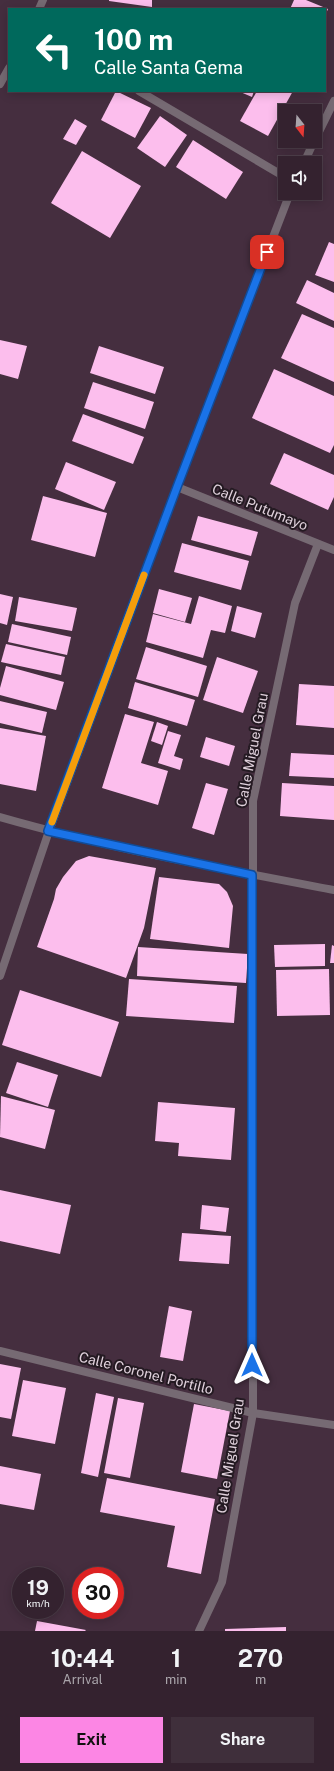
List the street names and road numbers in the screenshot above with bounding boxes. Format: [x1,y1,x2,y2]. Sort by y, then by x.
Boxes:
street label: Calle Putumayo [210,480,310,534]
street label: Calle Miguel Grau [233,692,271,808]
street label: Calle Coronel Portillo [77,1349,215,1397]
street label: Calle Miguel Grau [213,1398,247,1514]

